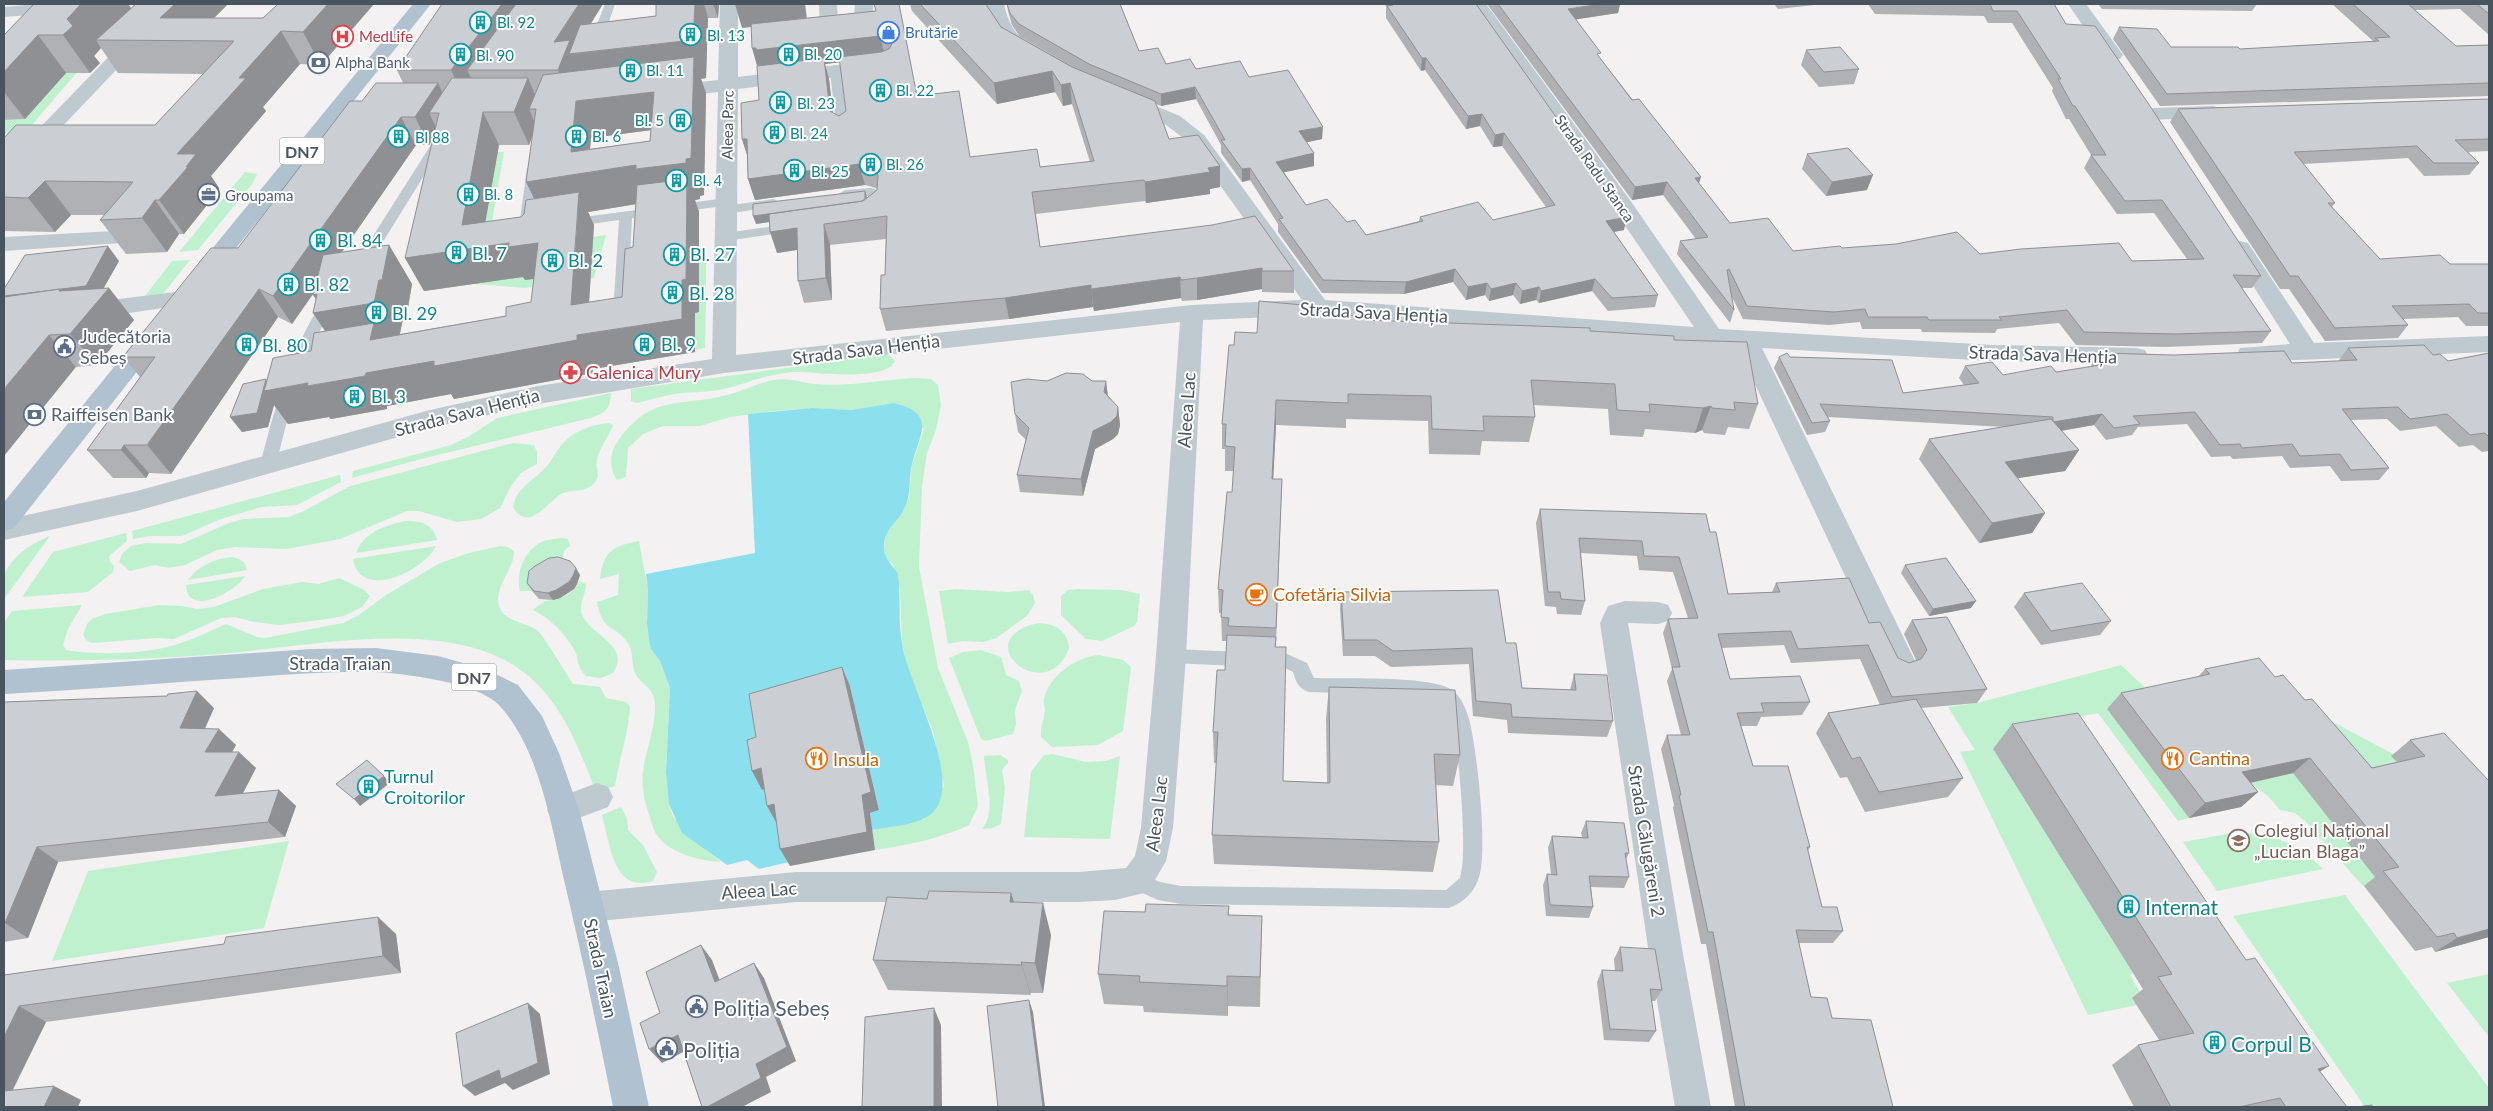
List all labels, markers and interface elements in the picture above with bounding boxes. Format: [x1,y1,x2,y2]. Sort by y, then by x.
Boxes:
building icon: Bl. 92 [469,10,493,34]
place label: Bl. 92 [497,13,535,31]
shop icon: Brutărie [877,20,901,44]
building icon: Bl. 13 [679,23,703,47]
place label: Brutărie [905,23,958,41]
hospital icon: MedLife [331,24,355,48]
place label: Bl. 13 [707,26,745,44]
place label: MedLife [359,27,413,45]
building icon: Bl. 20 [776,42,800,66]
building icon: Bl. 90 [448,43,472,67]
place label: Bl. 20 [804,45,842,63]
place label: Bl. 90 [476,46,514,64]
bank icon: Alpha Bank [307,50,331,74]
place label: Alpha Bank [335,53,410,71]
building icon: Bl. 11 [618,58,642,82]
place label: Bl. 11 [646,61,684,79]
building icon: Bl. 22 [868,78,892,102]
place label: Bl. 22 [896,81,934,99]
street label: Aleea Parc [717,90,737,160]
building icon: Bl. 23 [769,91,793,115]
place label: Bl. 23 [797,94,835,112]
building icon: Bl. 5 [668,108,692,132]
place label: Bl. 5 [635,111,664,129]
street label: Strada Radu Stanca [1551,111,1639,225]
building icon: Bl. 24 [762,121,786,145]
building icon: Bl. 6 [564,124,588,148]
place label: Bl. 24 [790,124,828,142]
building icon: Bl 88 [387,125,411,149]
place label: Bl. 6 [592,127,621,145]
place label: Bl 88 [415,128,449,146]
road number: DN7 [280,138,324,164]
building icon: Bl. 26 [858,152,882,176]
place label: Bl. 26 [886,155,924,173]
building icon: Bl. 25 [783,159,807,183]
place label: Bl. 25 [811,162,849,180]
building icon: Bl. 4 [665,168,689,192]
place label: Bl. 4 [693,171,722,189]
building icon: Bl. 8 [456,182,480,206]
office icon: Groupama [197,183,221,207]
place label: Bl. 8 [484,185,513,203]
place label: Groupama [225,186,294,204]
building icon: Bl. 84 [309,228,333,252]
place label: Bl. 84 [337,229,382,251]
building icon: Bl. 7 [444,241,468,265]
place label: Bl. 7 [472,242,507,264]
building icon: Bl. 27 [662,242,686,266]
place label: Bl. 27 [690,243,735,265]
building icon: Bl. 2 [540,248,564,272]
place label: Bl. 2 [568,249,603,271]
building icon: Bl. 82 [276,272,300,296]
place label: Bl. 82 [304,273,349,295]
building icon: Bl. 28 [661,281,685,305]
place label: Bl. 28 [689,282,734,304]
street label: Strada Sava Henția [1299,297,1449,327]
building icon: Bl. 29 [364,301,388,325]
place label: Bl. 29 [392,302,437,324]
place label: Judecătoria Sebeș [80,325,171,368]
street label: Strada Sava Henția [791,329,941,369]
building icon: Bl. 9 [633,332,657,356]
building icon: Bl. 80 [234,333,258,357]
place label: Bl. 9 [661,333,696,355]
public building icon: Judecătoria Sebeș [52,334,76,358]
place label: Bl. 80 [262,334,307,356]
street label: Strada Sava Henția [1968,340,2118,368]
pharmacy icon: Galenica Mury [558,360,582,384]
place label: Galenica Mury [586,361,701,383]
street label: Aleea Lac [1172,371,1200,449]
street label: Strada Sava Henția [392,383,542,441]
building icon: Bl. 3 [343,384,367,408]
place label: Bl. 3 [371,385,406,407]
bank icon: Raiffeisen Bank [23,402,47,426]
place label: Raiffeisen Bank [51,403,173,425]
cafe icon: Cofetăria Silvia [1245,582,1269,606]
place label: Cofetăria Silvia [1273,583,1391,605]
street label: Strada Traian [289,652,391,674]
road number: DN7 [452,664,496,690]
restaurant icon: Cantina [2161,746,2185,770]
restaurant icon: Insula [805,747,829,771]
place label: Cantina [2189,747,2250,769]
place label: Insula [833,748,879,770]
street label: Strada Călugăreni 2 [1624,763,1670,919]
place label: Turnul Croitorilor [384,765,466,808]
building icon: Turnul Croitorilor [356,774,380,798]
street label: Aleea Lac [1140,775,1172,853]
place label: Colegiul Național „Lucian Blaga” [2254,819,2389,862]
school or university icon: Colegiul Național „Lucian Blaga” [2226,828,2250,852]
street label: Aleea Lac [720,876,798,904]
building icon: Internat [2117,894,2141,918]
place label: Internat [2145,894,2219,919]
street label: Strada Traian [580,916,622,1020]
public building icon: Poliția Sebeș [685,995,709,1019]
place label: Poliția Sebeș [713,995,830,1020]
building icon: Corpul B [2203,1031,2227,1055]
place label: Corpul B [2231,1031,2312,1056]
public building icon: Poliția [655,1037,679,1061]
place label: Poliția [683,1037,740,1062]

